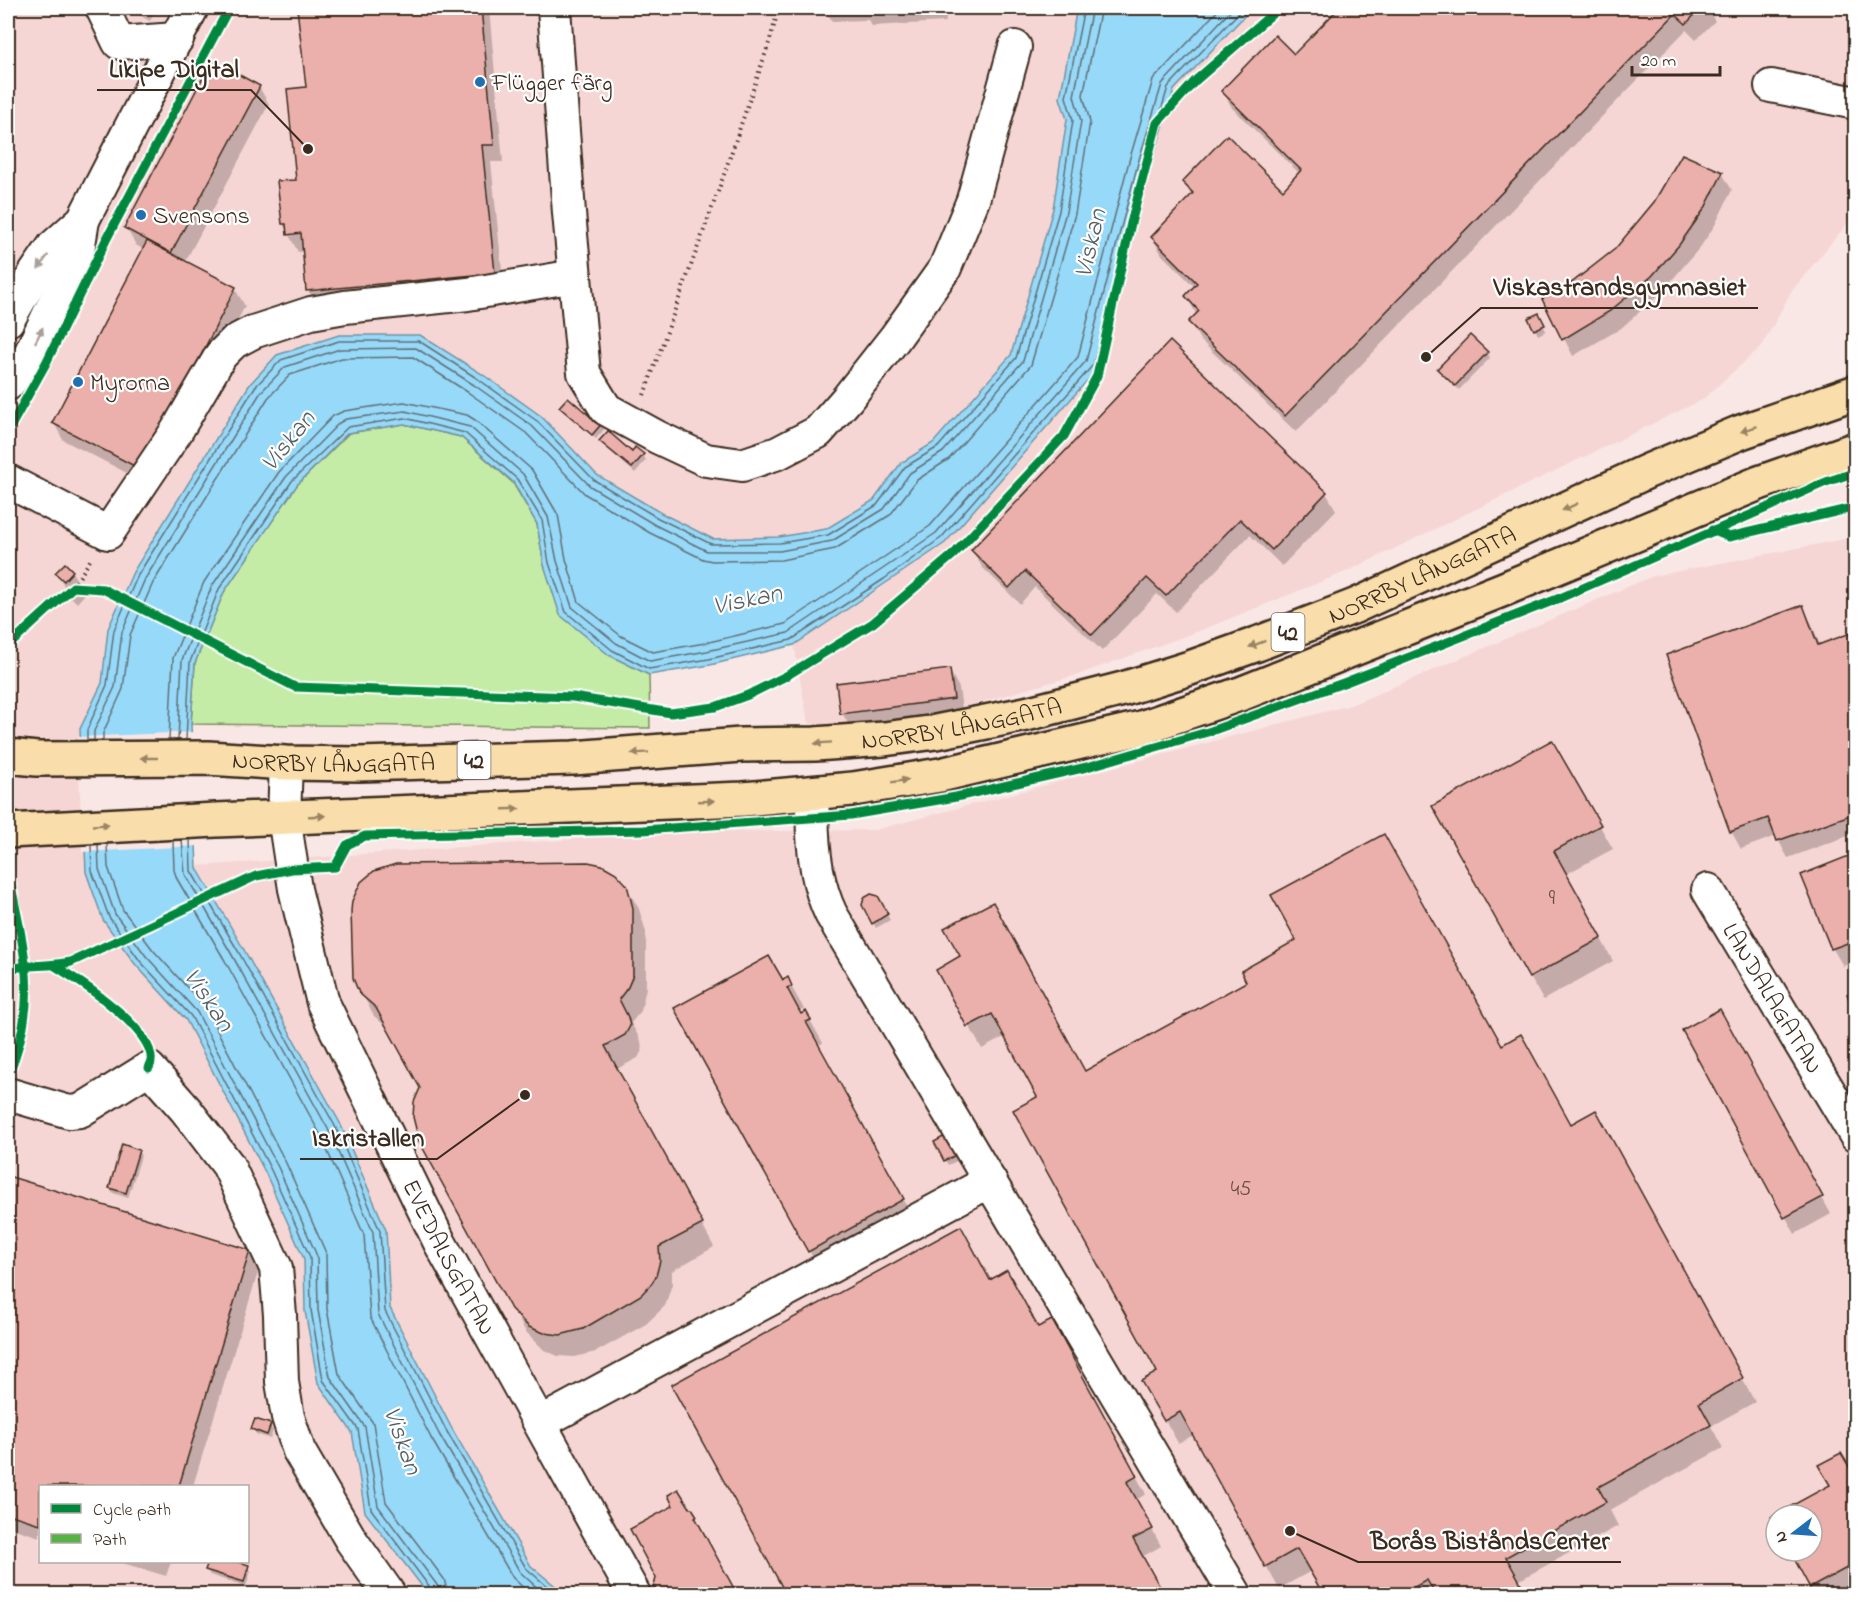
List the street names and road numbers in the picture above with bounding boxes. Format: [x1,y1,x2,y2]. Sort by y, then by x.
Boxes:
street label: NORRBY LÅNGGATA [1324,519,1523,635]
road number: 42 [1272,613,1304,651]
street label: NORRBY LÅNGGATA [860,690,1066,761]
road number: 42 [458,741,490,779]
street label: NORRBY LÅNGGATA [231,745,436,784]
street label: LANDALAGATAN [1712,917,1830,1081]
street label: EVEDALSGATAN [392,1174,503,1342]

